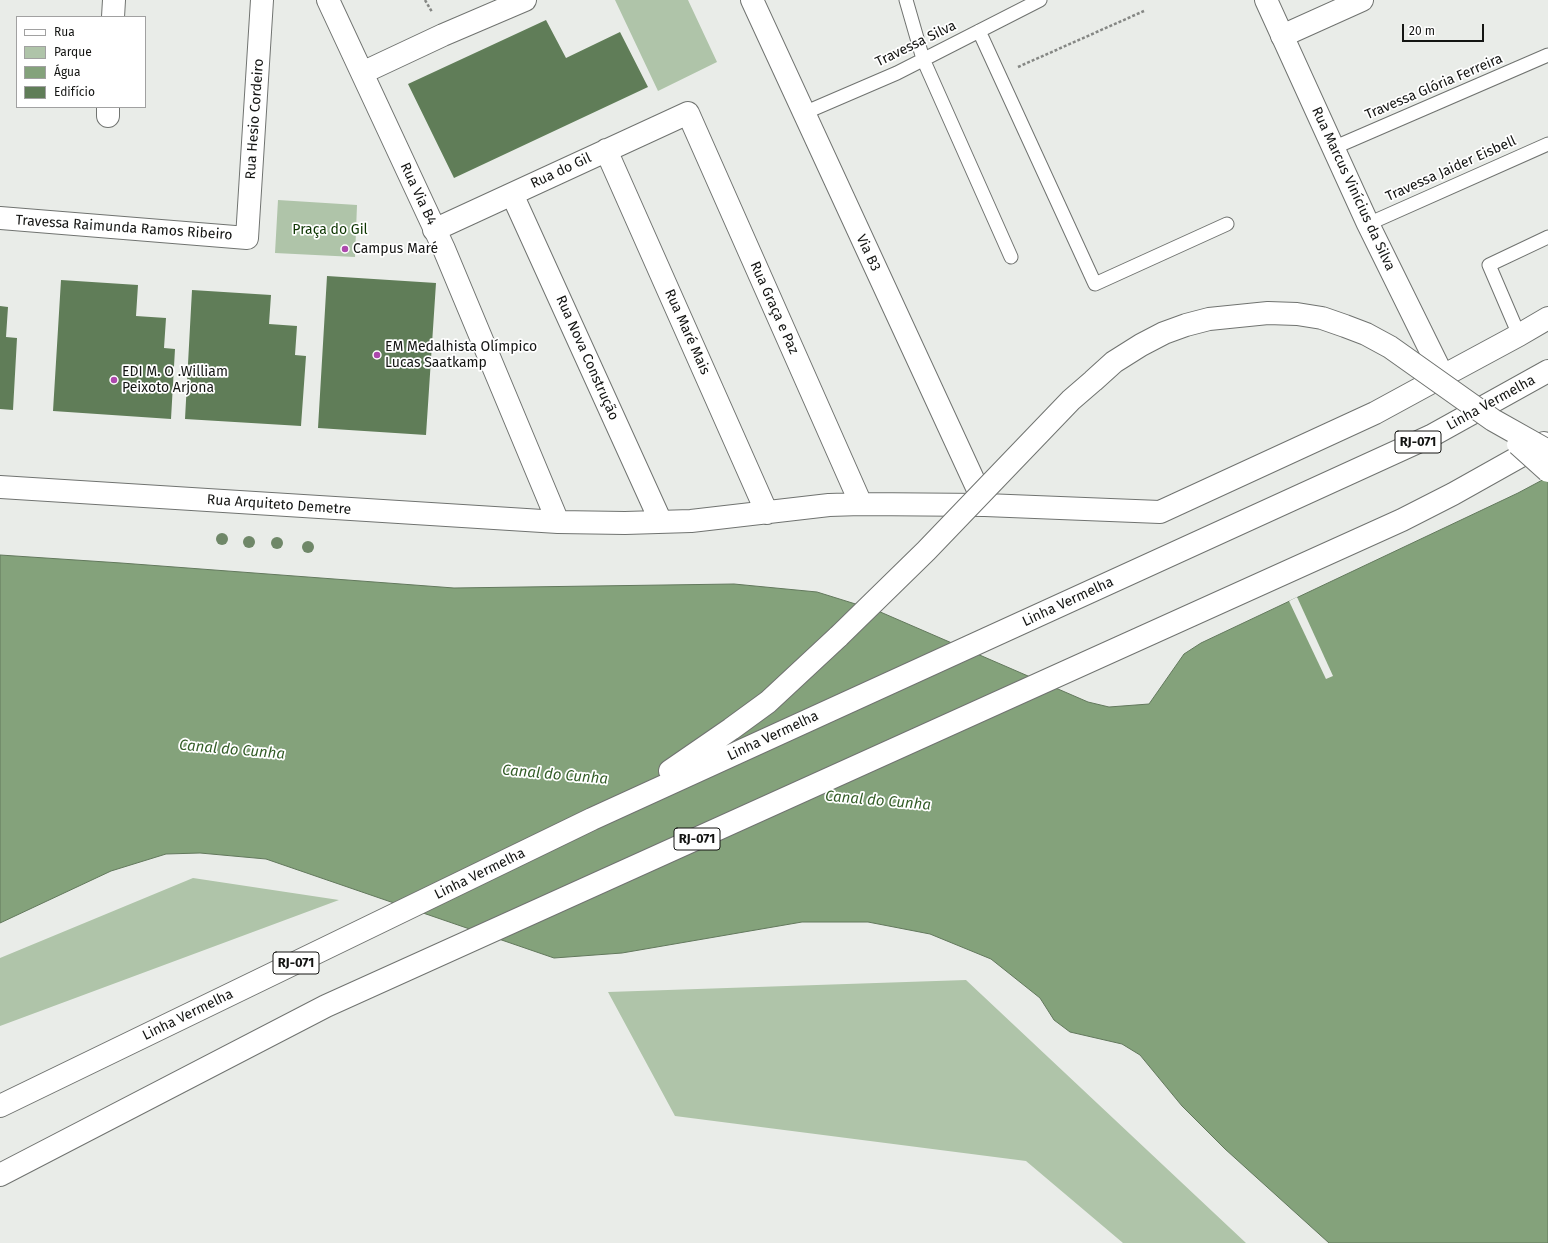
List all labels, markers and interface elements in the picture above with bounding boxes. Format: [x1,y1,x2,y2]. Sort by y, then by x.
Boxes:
legend [16,16,146,108]
scale bar [1404,16,1486,42]
street label: Travessa Silva [873,17,959,71]
text: 20 m [1409,24,1435,38]
text: Rua [54,25,75,39]
text: Parque [54,45,92,59]
street label: Travessa Glória Ferreira [1363,50,1505,124]
street label: Rua Hesio Cordeiro [242,58,268,180]
text: Água [54,65,81,79]
text: Edifício [54,85,95,99]
street label: Rua Marcus Vinícius da Silva [1308,104,1398,274]
street label: Travessa Jaider Eisbell [1383,133,1519,205]
street label: Rua do Gil [528,150,594,192]
street label: Rua Via B4 [396,160,440,228]
street label: Travessa Raimunda Ramos Ribeiro [15,212,233,244]
park label: Praça do Gil [292,222,368,238]
street label: Via B3 [852,232,884,274]
place label: Campus Maré [353,241,438,257]
marker: Campus Maré [340,244,350,254]
street label: Rua Graça e Paz [746,259,802,357]
street label: Rua Maré Mais [661,287,713,377]
street label: Rua Nova Construção [552,293,622,423]
place label: EM Medalhista Olímpico Lucas Saatkamp [385,339,537,372]
marker: EM Medalhista Olímpico Lucas Saatkamp [372,350,382,360]
place label: EDI M. O .William Peixoto Arjona [122,364,228,396]
street label: Linha Vermelha [1444,372,1538,434]
marker: EDI M. O .William Peixoto Arjona [109,375,119,385]
road number: RJ-071 [1395,431,1441,453]
street label: Rua Arquiteto Demetre [206,492,352,518]
street label: Linha Vermelha [1020,574,1116,630]
street label: Linha Vermelha [725,708,821,764]
water label: Canal do Cunha [178,736,286,764]
water label: Canal do Cunha [501,761,609,789]
water label: Canal do Cunha [824,787,932,815]
road number: RJ-071 [674,828,720,850]
street label: Linha Vermelha [432,845,528,903]
road number: RJ-071 [273,952,319,974]
street label: Linha Vermelha [140,986,236,1044]

